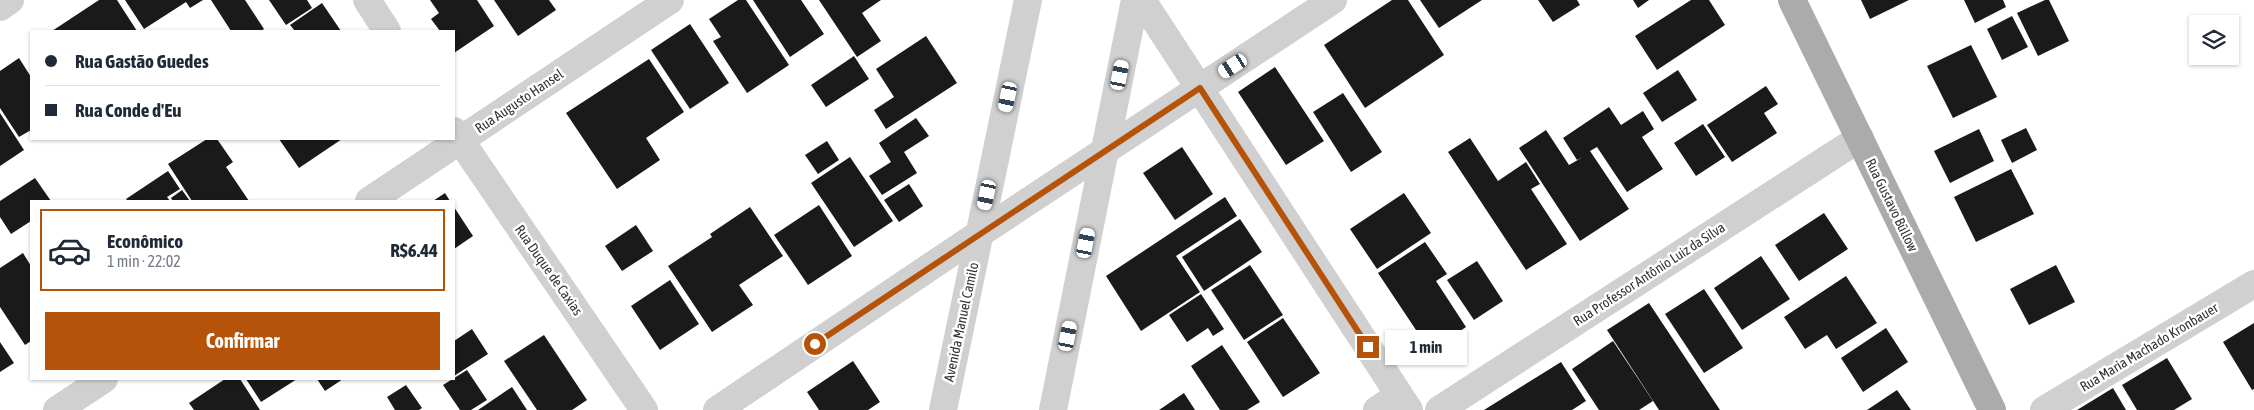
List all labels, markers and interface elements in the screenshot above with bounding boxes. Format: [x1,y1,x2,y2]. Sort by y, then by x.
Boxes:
map controls [2189,15,2239,65]
button: layers [2189,15,2239,65]
text: Rua Gastão Guedes [75,50,209,72]
car [1216,52,1249,80]
car [1109,59,1130,91]
street label: Rua Augusto Hansel [472,66,566,136]
car [997,81,1018,113]
text: Rua Conde d'Eu [75,99,181,121]
street label: Rua Gustavo Büllow [1863,156,1922,255]
car [976,179,997,211]
street label: Rua Professor Antônio Luiz da Silva [1570,219,1728,329]
street label: Rua Duque de Caxias [512,222,586,318]
car [1075,227,1096,259]
icon: car [47,228,92,273]
text: Econômico [107,230,183,252]
text: R$6.44 [390,239,438,261]
text: 1 min · 22:02 [107,252,181,270]
street label: Avenida Manuel Camilo [941,261,981,383]
street label: Rua Maria Machado Kronbauer [2077,299,2222,395]
button: Confirmar [45,312,440,370]
car [1057,320,1078,352]
callout: 1 min [1386,330,1468,364]
route start [804,333,826,355]
route end [1357,336,1379,358]
text: 1 min [1410,338,1442,356]

